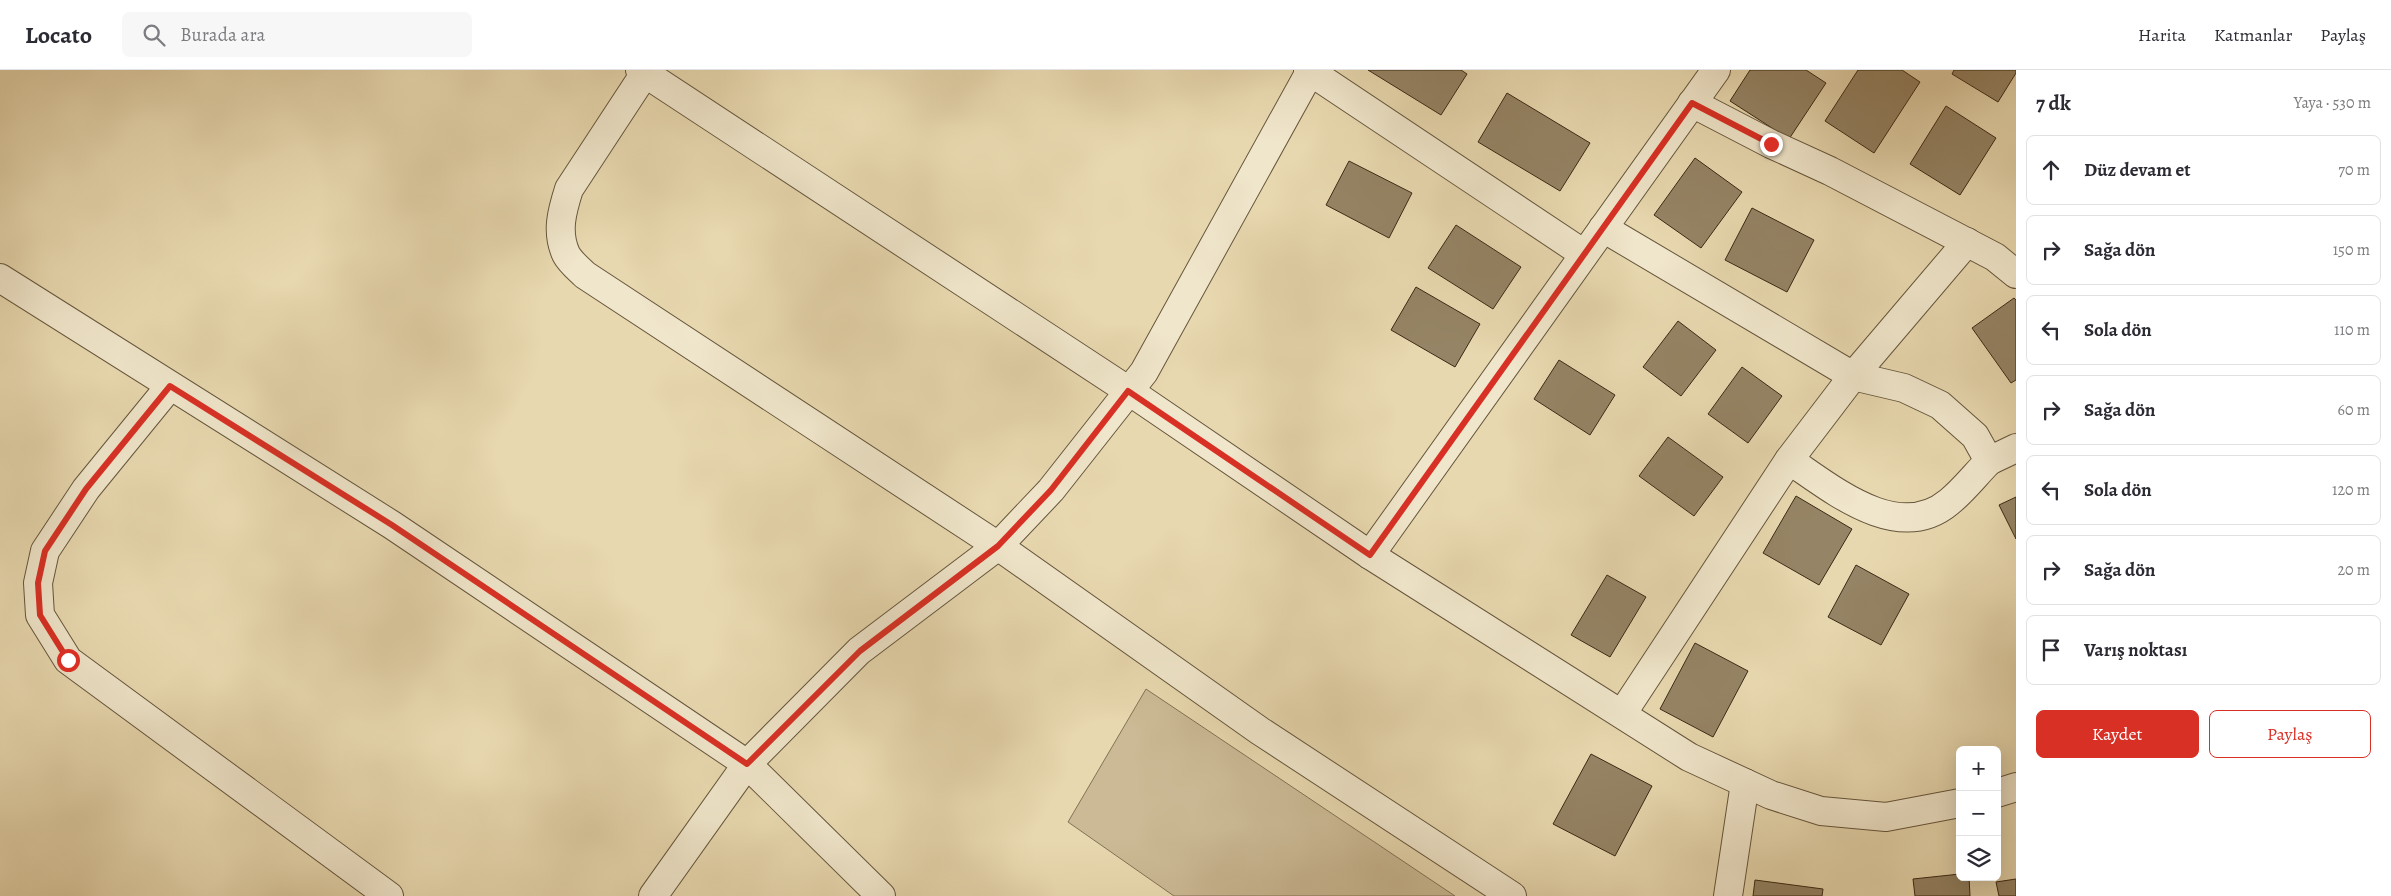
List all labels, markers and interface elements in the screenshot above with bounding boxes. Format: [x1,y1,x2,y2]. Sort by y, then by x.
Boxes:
search box [122,12,472,57]
text: Locato [25,19,92,51]
icon: search [140,21,168,49]
text: Burada ara [180,22,265,48]
text: Harita [2138,23,2186,47]
text: Katmanlar [2214,23,2292,47]
text: Paylaş [2320,23,2366,47]
text: 7 dk [2036,89,2071,117]
text: Yaya · 530 m [2294,92,2371,114]
route end [1760,133,1783,156]
icon: ahead [2037,156,2065,184]
text: Düz devam et [2084,157,2191,183]
text: 70 m [2338,159,2370,181]
icon: right [2037,236,2065,264]
text: Sağa dön [2084,237,2156,263]
text: 150 m [2333,239,2370,261]
icon: left [2037,316,2065,344]
text: Sola dön [2084,317,2152,343]
text: 110 m [2334,319,2370,341]
icon: right [2037,396,2065,424]
text: Sağa dön [2084,397,2156,423]
text: 60 m [2338,399,2370,421]
icon: left [2037,476,2065,504]
text: Sola dön [2084,477,2152,503]
text: 120 m [2332,479,2370,501]
icon: right [2037,556,2065,584]
text: Sağa dön [2084,557,2156,583]
text: 20 m [2337,559,2370,581]
icon: arrive [2037,636,2065,664]
text: Varış noktası [2084,637,2187,663]
route start [57,649,80,672]
button: Kaydet [2036,710,2199,758]
button: Paylaş [2209,710,2371,758]
map controls [1956,746,2001,881]
button: + [1956,746,2001,791]
button: − [1956,791,2001,836]
button: layers [1956,836,2001,881]

